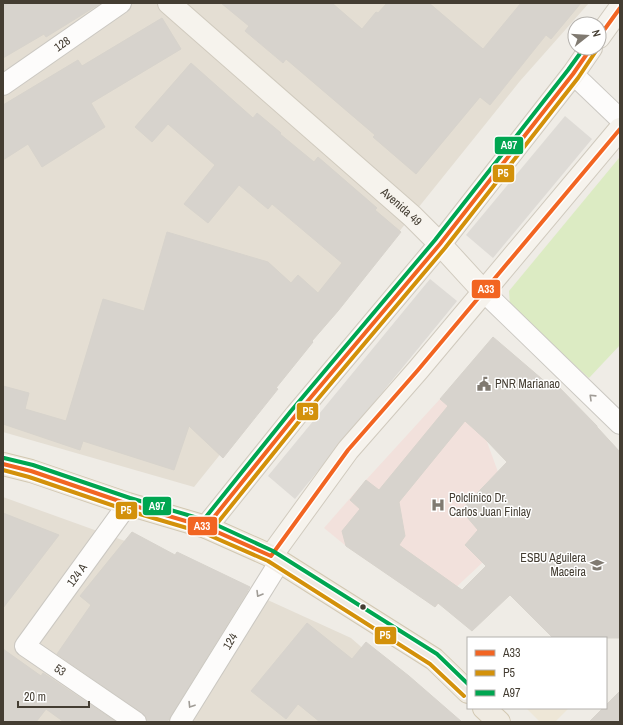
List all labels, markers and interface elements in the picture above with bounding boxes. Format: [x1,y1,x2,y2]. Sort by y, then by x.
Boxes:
north arrow [567,16,607,56]
text: N [589,28,604,38]
street label: 128 [51,33,73,55]
line badge: A97 [494,136,524,155]
text: A97 [501,138,517,152]
line badge: P5 [492,164,515,183]
text: P5 [497,166,509,180]
street label: Avenida 49 [377,184,425,229]
line badge: A33 [471,279,501,299]
text: A33 [478,282,494,296]
public building icon: PNR Marianao [476,376,492,392]
place label: PNR Marianao [495,376,560,392]
one-way arrow [589,394,597,402]
line badge: P5 [296,402,319,421]
text: P5 [302,404,314,418]
place label: Polclínico Dr. Carlos Juan Finlay [449,490,531,520]
line badge: A97 [142,496,172,516]
hospital icon: Polclínico Dr. Carlos Juan Finlay [430,497,446,513]
text: A97 [149,499,165,513]
line badge: P5 [115,501,138,520]
text: P5 [120,503,132,517]
line badge: A33 [187,516,218,536]
text: A33 [194,519,210,533]
place label: ESBU Aguilera Maceira [520,550,587,580]
school or university icon: ESBU Aguilera Maceira [589,557,605,573]
street label: 124 A [63,560,91,590]
one-way arrow [257,590,264,597]
unlabelled marker [358,602,368,612]
line badge: P5 [374,626,397,645]
text: P5 [379,628,391,642]
street label: 124 [219,630,242,653]
legend [467,637,607,709]
text: A33 [502,645,521,661]
street label: 53 [51,660,69,680]
text: P5 [503,665,516,681]
scale bar [18,683,89,709]
text: A97 [502,685,521,701]
text: 20 m [24,689,46,705]
one-way arrow [188,701,196,708]

